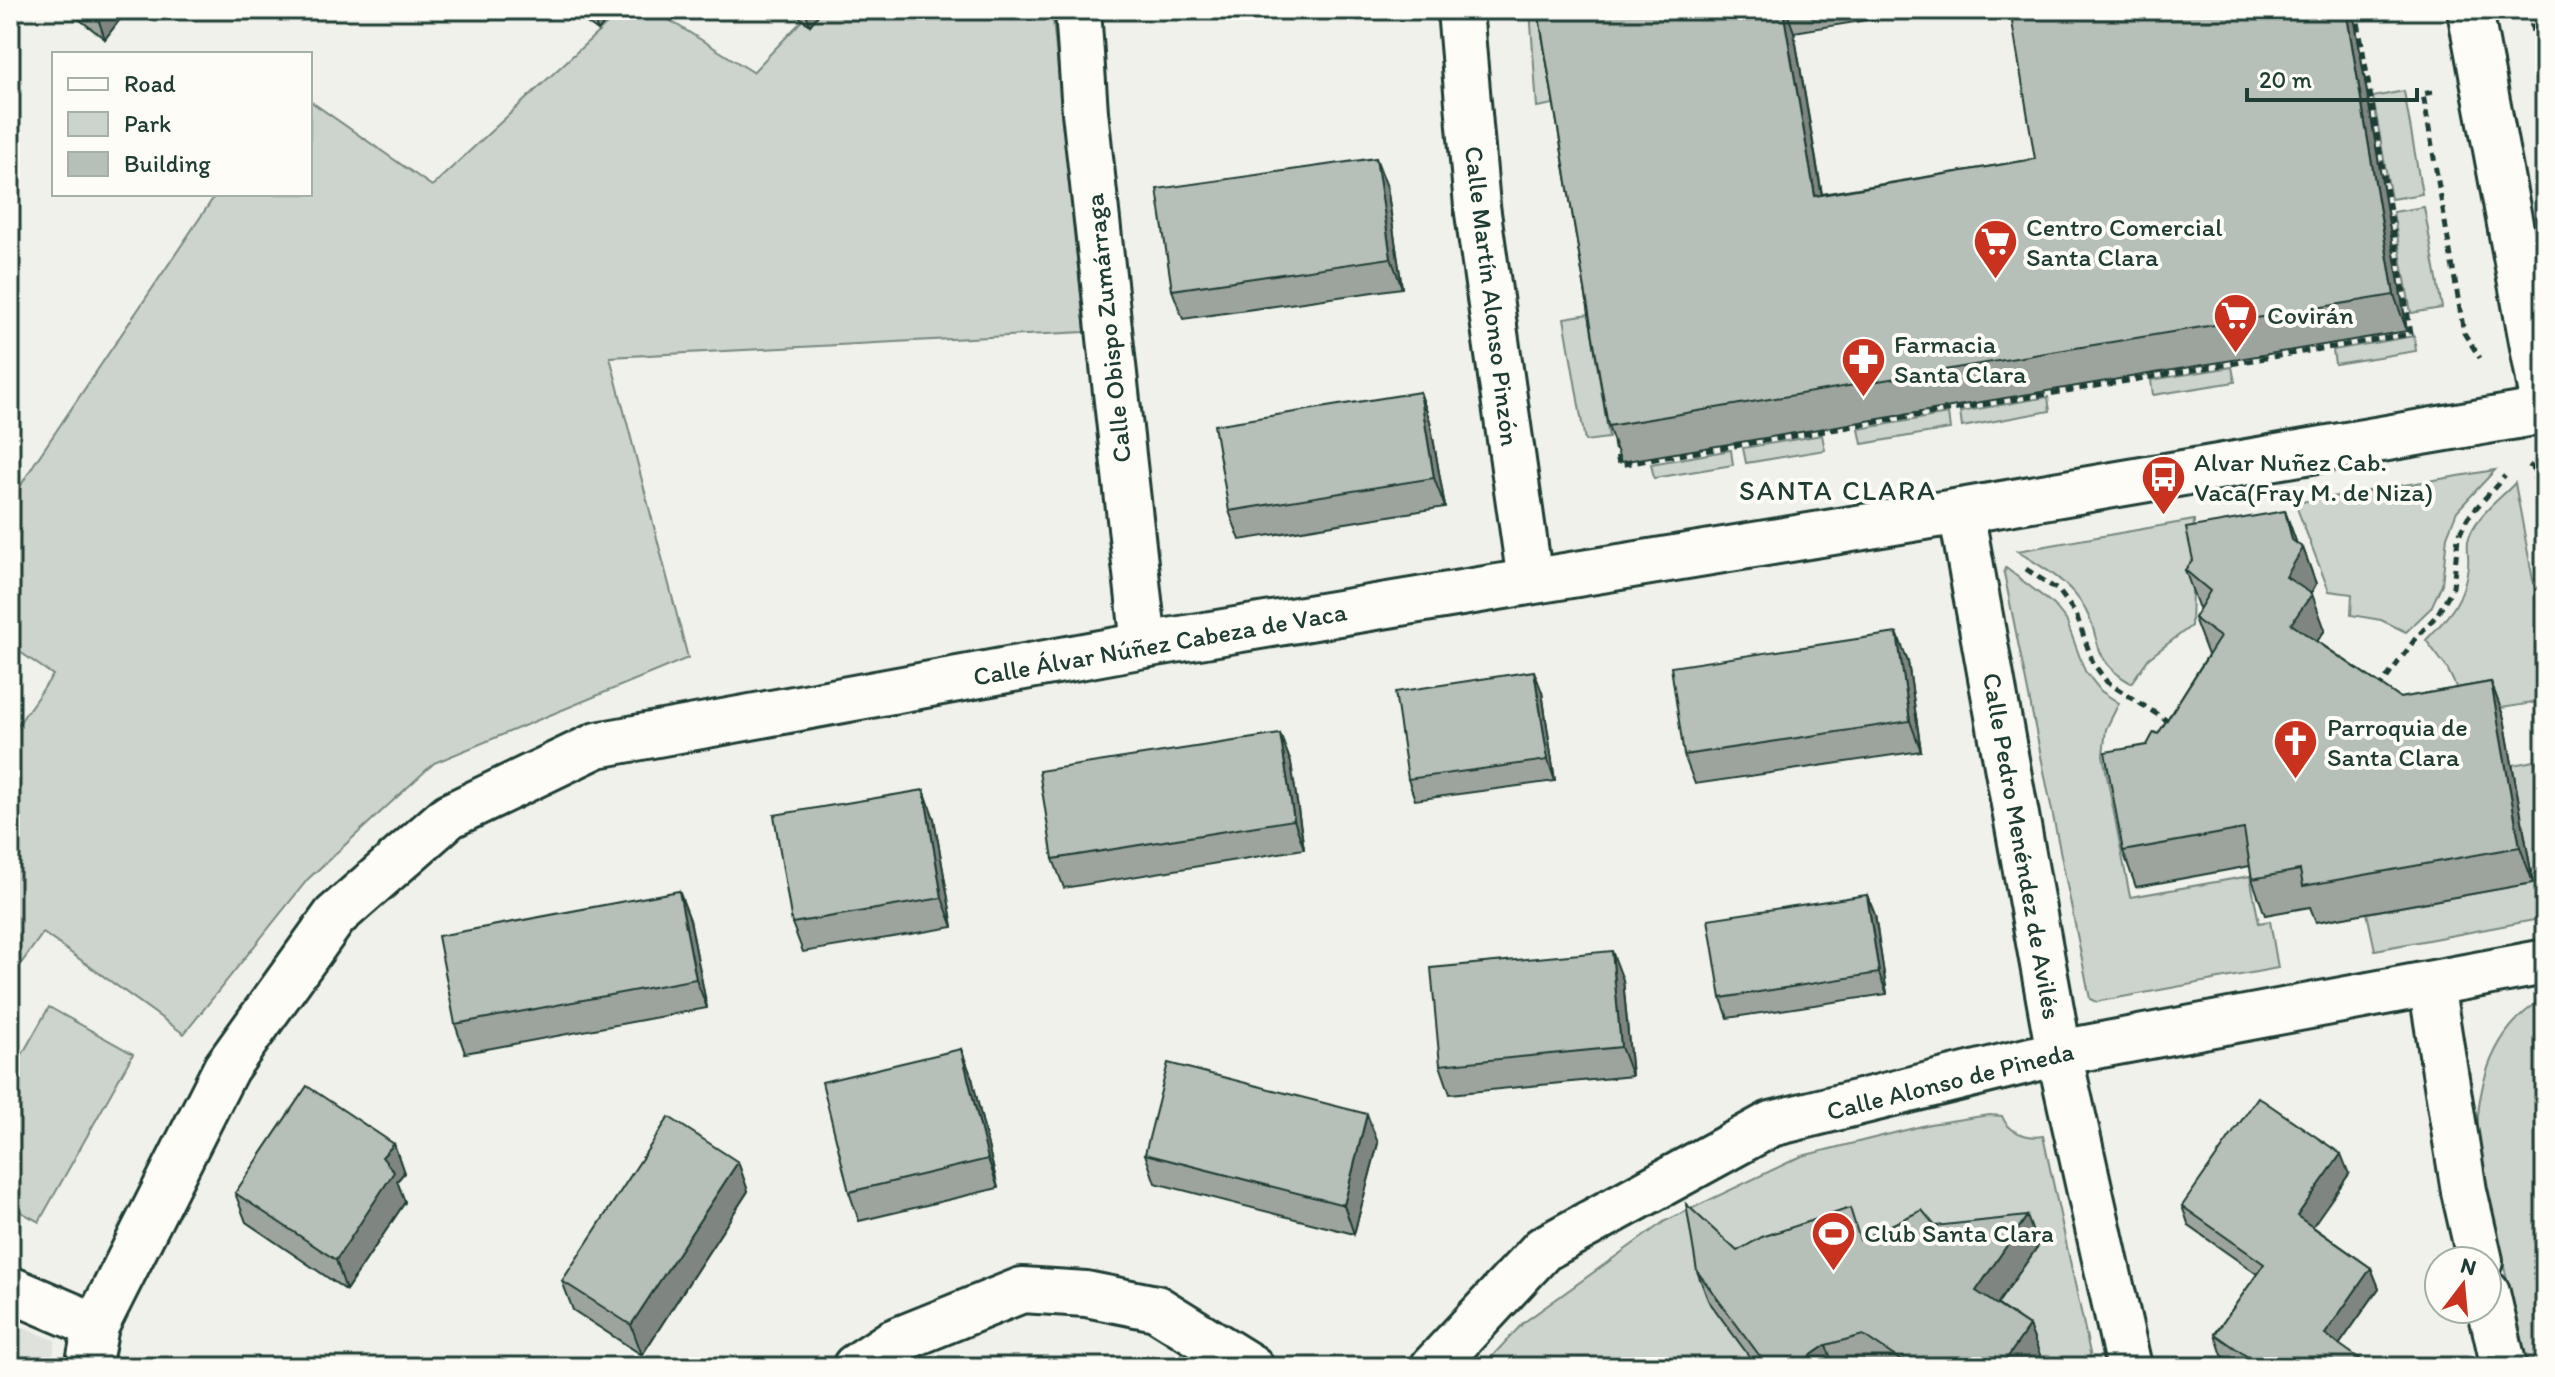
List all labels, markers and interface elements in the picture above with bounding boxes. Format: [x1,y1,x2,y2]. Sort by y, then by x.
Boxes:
legend [52,52,312,196]
scale bar [2247,52,2417,102]
text: 20 m [2259,65,2312,94]
text: Road [124,69,176,98]
text: Park [124,109,171,138]
street label: Calle Martín Alonso Pinzón [1458,144,1526,448]
text: Building [124,149,211,178]
street label: Calle Obispo Zumárraga [1078,191,1138,464]
place label: Centro Comercial Santa Clara [2026,211,2223,273]
supermarket icon: Centro Comercial Santa Clara [1971,218,2019,281]
supermarket icon: Covirán [2212,291,2260,354]
place label: Covirán [2267,299,2354,331]
place label: Farmacia Santa Clara [1894,328,2027,390]
pharmacy icon: Farmacia Santa Clara [1839,335,1887,398]
place label: Alvar Nuñez Cab. Vaca(Fray M. de Niza) [2194,446,2433,508]
bus stop icon: Alvar Nuñez Cab. Vaca(Fray M. de Niza) [2139,453,2187,516]
district label: SANTA CLARA [1739,473,1937,507]
street label: Calle Álvar Núñez Cabeza de Vaca [971,595,1350,693]
street label: Calle Pedro Menéndez de Avilés [1976,670,2068,1022]
place label: Parroquia de Santa Clara [2327,711,2468,773]
church icon: Parroquia de Santa Clara [2272,718,2320,781]
street label: Calle Alonso de Pineda [1823,1035,2077,1127]
sports icon: Club Santa Clara [1809,1209,1857,1272]
place label: Club Santa Clara [1864,1217,2054,1249]
north arrow [2423,1245,2503,1325]
text: N [2458,1251,2479,1281]

